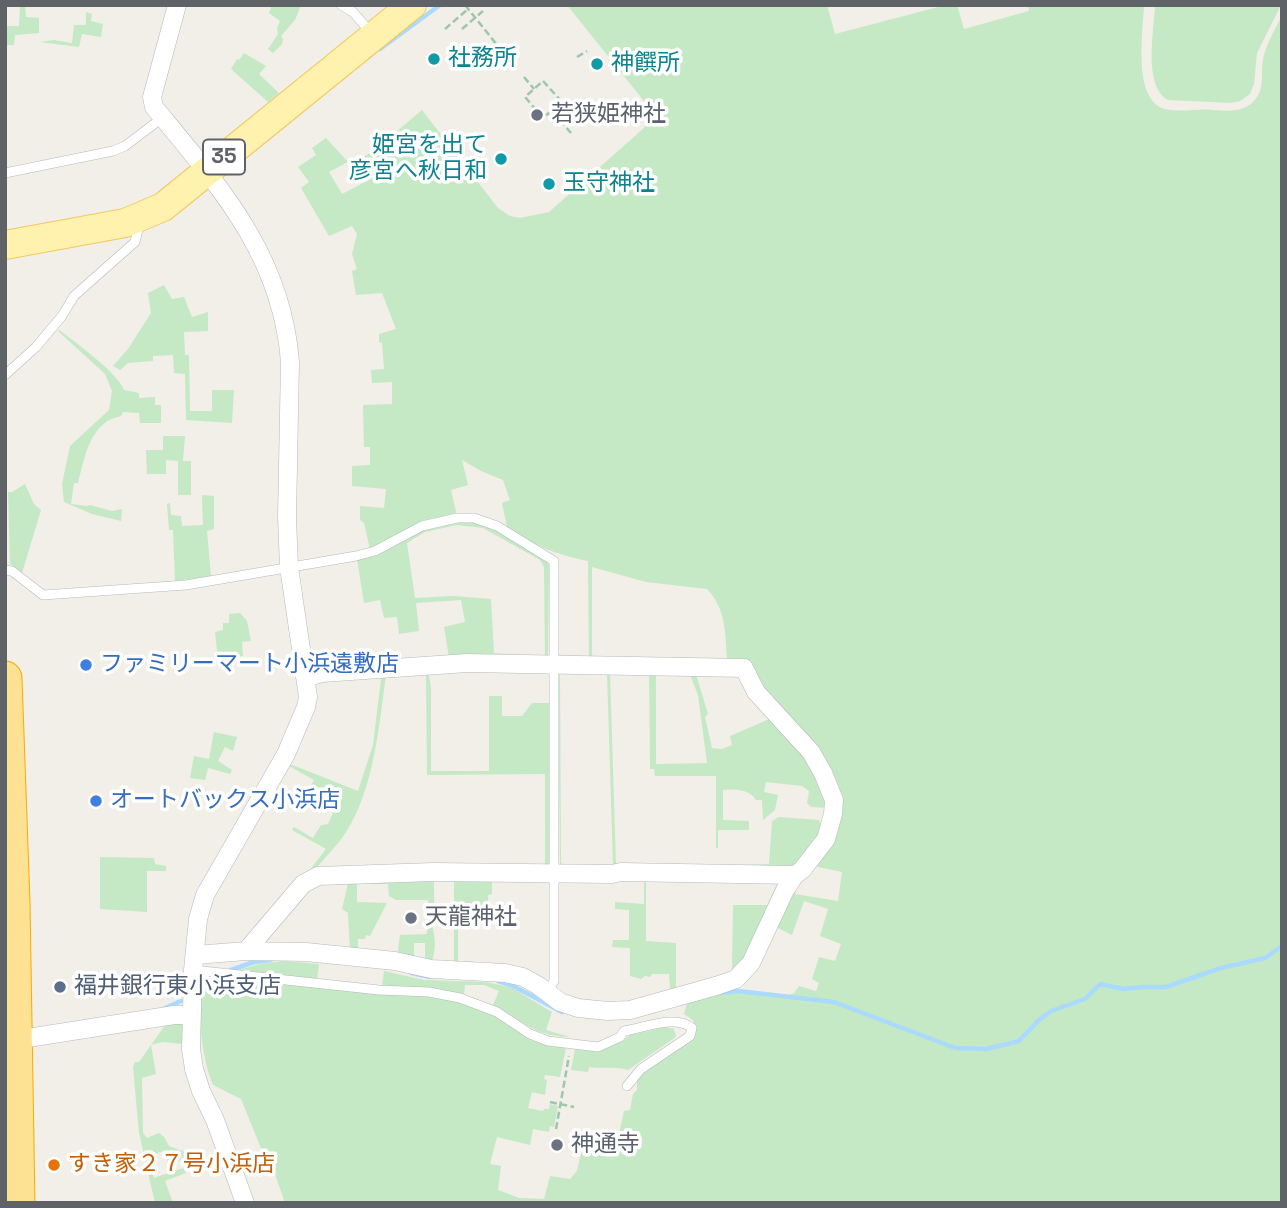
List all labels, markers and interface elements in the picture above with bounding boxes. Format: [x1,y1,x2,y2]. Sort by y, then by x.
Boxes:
place label: 社務所 [448,45,517,73]
place label: 神饌所 [611,50,680,78]
marker: 社務所 [426,51,442,67]
marker: 神饌所 [589,56,605,72]
place label: 若狭姫神社 [551,101,666,129]
marker: 若狭姫神社 [529,107,545,123]
place label: 姫宮を出て 彦宮へ秋日和 [349,132,487,186]
road number: 35 [203,140,245,174]
marker: 姫宮を出て 彦宮へ秋日和 [493,151,509,167]
place label: 玉守神社 [563,170,655,198]
marker: 玉守神社 [541,176,557,192]
place label: ファミリーマート小浜遠敷店 [100,651,399,679]
marker: ファミリーマート小浜遠敷店 [78,657,94,673]
place label: オートバックス小浜店 [110,787,340,815]
marker: オートバックス小浜店 [88,793,104,809]
place label: 天龍神社 [425,904,517,932]
marker: 天龍神社 [403,910,419,926]
place label: 福井銀行東小浜支店 [74,973,281,1001]
marker: 福井銀行東小浜支店 [52,979,68,995]
place label: 神通寺 [571,1131,640,1159]
marker: 神通寺 [549,1137,565,1153]
place label: すき家２７号小浜店 [68,1151,275,1179]
marker: すき家２７号小浜店 [46,1157,62,1173]

